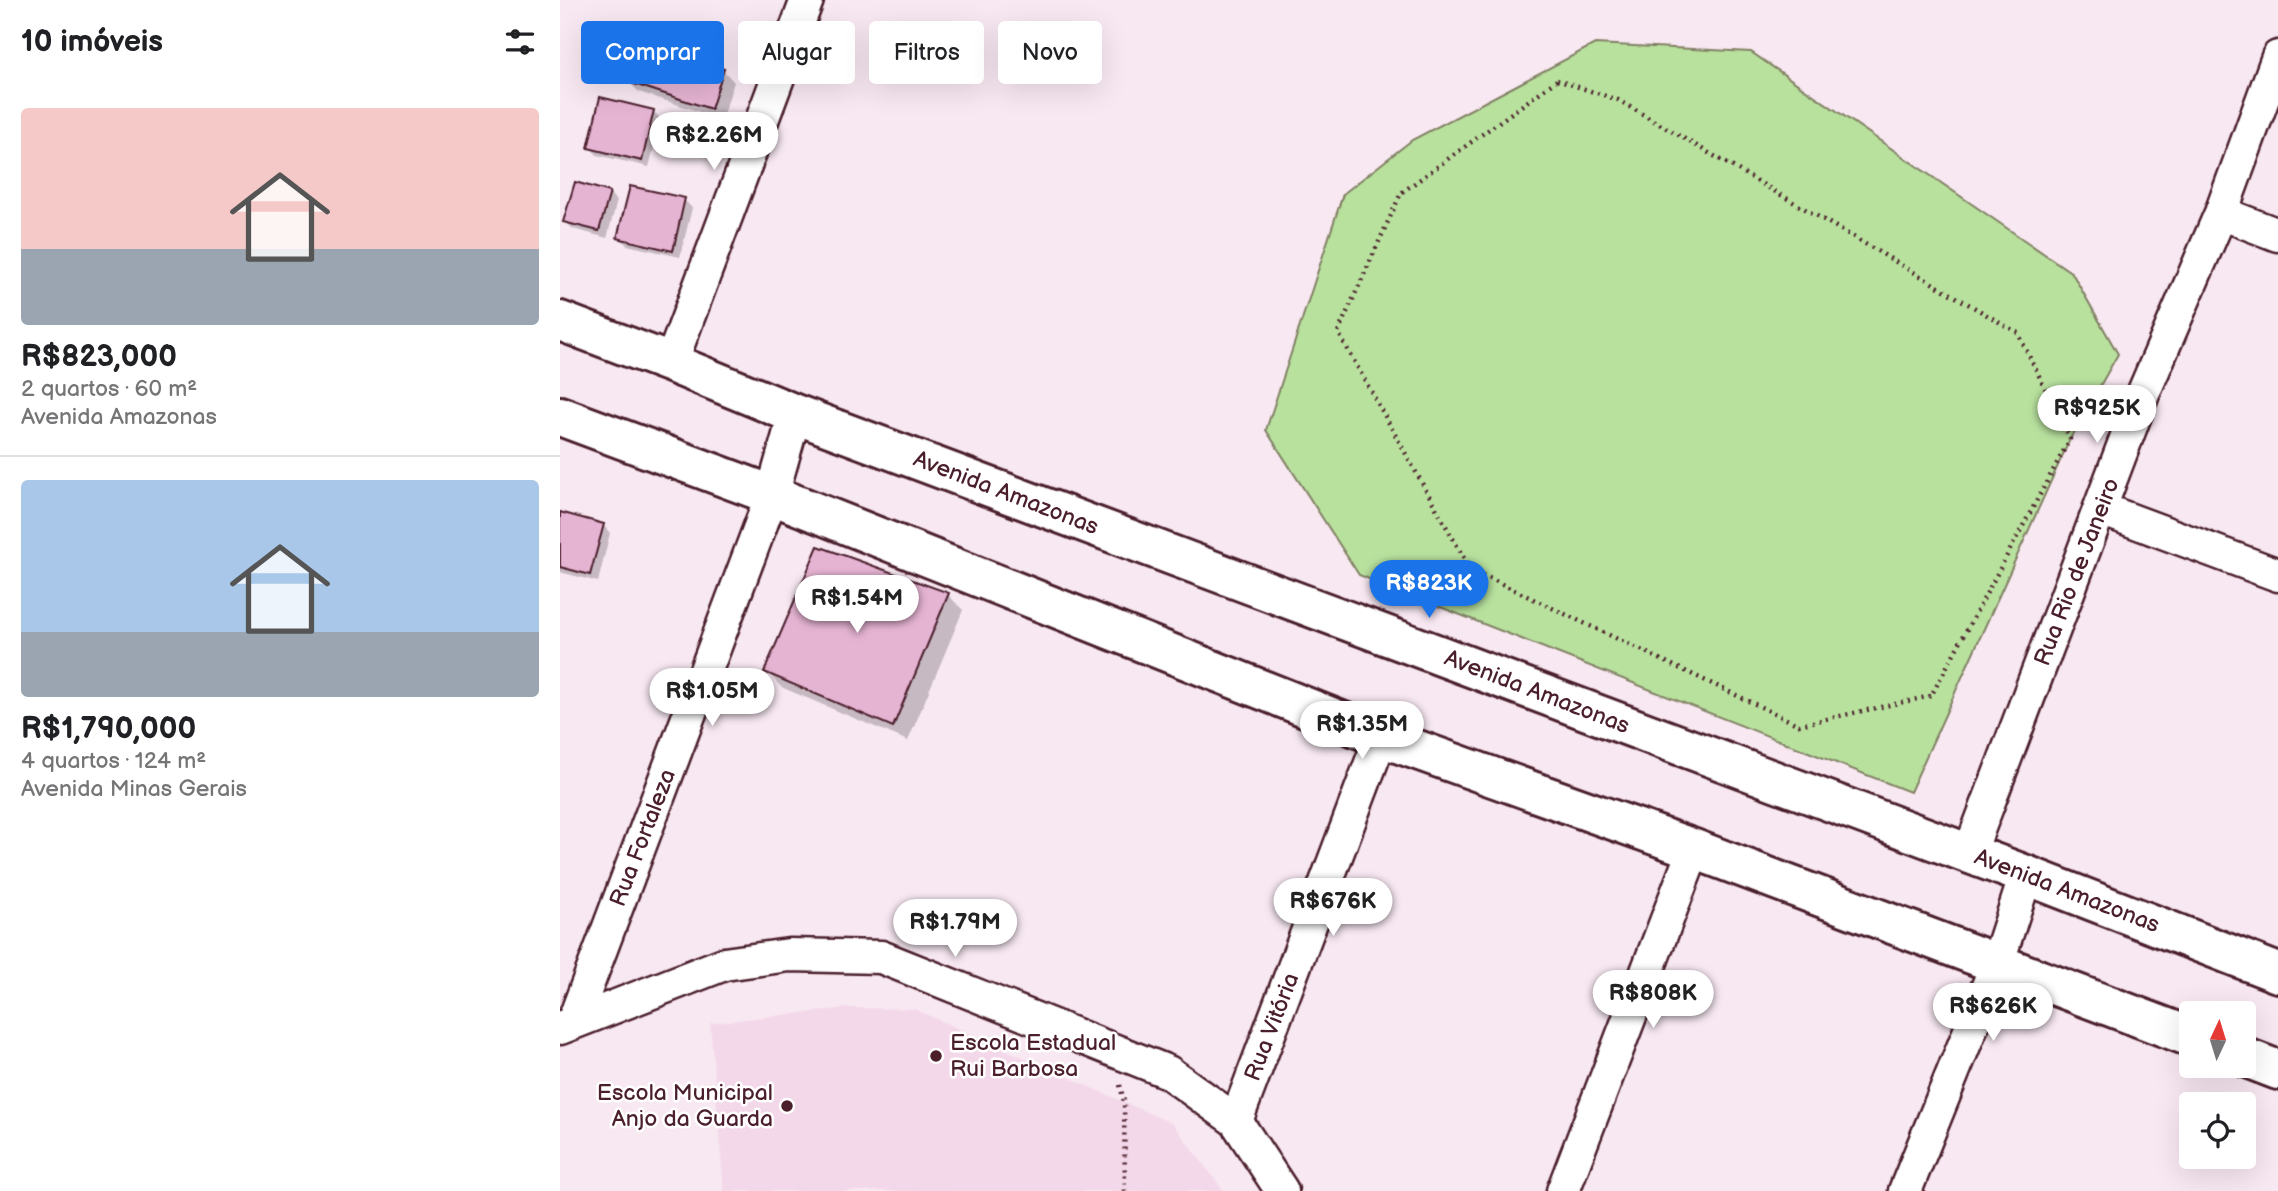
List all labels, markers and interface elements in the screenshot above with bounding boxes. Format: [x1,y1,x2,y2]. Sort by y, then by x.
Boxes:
chip: Comprar [581,21,724,84]
chip: Alugar [738,21,855,84]
chip: Filtros [869,21,984,84]
chip: Novo [998,21,1102,84]
icon: filters [501,23,539,61]
text: 10 imóveis [21,24,163,60]
pin: R$2.26M [649,113,779,172]
text: R$2.26M [665,121,763,149]
icon: home [217,154,343,280]
text: R$823,000 [21,339,177,375]
text: 2 quartos · 60 m² [21,375,197,403]
pin: R$925K [2040,386,2154,445]
text: R$925K [2053,394,2141,422]
text: Avenida Amazonas [21,403,217,431]
street label: Avenida Amazonas [910,445,1102,541]
street label: Rua Rio de Janeiro [2028,474,2126,670]
icon: home [217,526,343,652]
pin: R$823K [1372,560,1486,620]
text: R$823K [1385,569,1473,597]
pin: R$1.54M [792,576,922,635]
text: R$1.54M [811,584,903,612]
street label: Avenida Amazonas [1441,644,1633,740]
pin: R$1.05M [647,668,777,728]
text: R$1.05M [665,677,759,705]
pin: R$1.35M [1297,702,1427,761]
text: R$1.35M [1316,710,1408,738]
text: R$1,790,000 [21,711,196,747]
text: 4 quartos · 124 m² [21,747,206,775]
street label: Rua Fortaleza [604,765,682,911]
text: Avenida Minas Gerais [21,775,247,803]
street label: Avenida Amazonas [1971,843,2163,939]
pin: R$676K [1276,878,1390,938]
text: R$676K [1290,887,1376,915]
pin: R$1.79M [890,900,1020,959]
text: R$1.79M [909,908,1001,936]
street label: Rua Vitória [1239,969,1305,1085]
pin: R$808K [1596,970,1710,1030]
text: R$808K [1609,979,1697,1007]
pin: R$626K [1936,984,2050,1043]
text: R$626K [1949,992,2037,1020]
north arrow [2179,1001,2256,1078]
map controls [2179,1001,2256,1169]
place label: Escola Estadual Rui Barbosa [950,1029,1116,1083]
marker: Escola Estadual Rui Barbosa [928,1048,944,1064]
place label: Escola Municipal Anjo da Guarda [597,1079,773,1133]
button: locate [2179,1092,2256,1169]
marker: Escola Municipal Anjo da Guarda [779,1098,795,1114]

